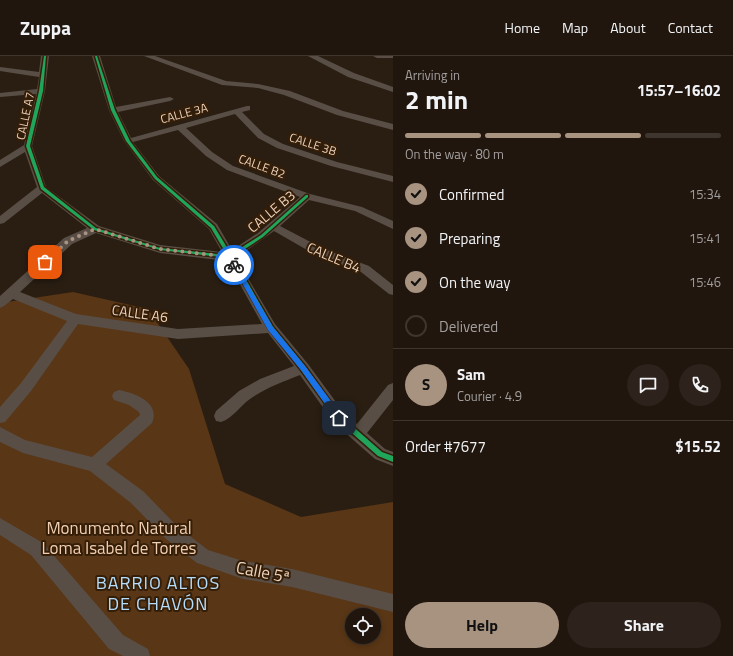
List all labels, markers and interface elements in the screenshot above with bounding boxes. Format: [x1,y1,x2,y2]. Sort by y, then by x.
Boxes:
text: Zuppa [20,13,71,42]
text: Home [505,17,540,38]
text: Map [562,17,588,38]
text: About [610,17,646,38]
text: Contact [668,17,713,38]
text: Arriving in [405,65,460,85]
text: 15:57–16:02 [637,79,721,102]
text: 2 min [405,80,468,119]
street label: CALLE A7 [11,90,39,142]
street label: CALLE 3A [158,98,210,128]
street label: CALLE 3B [287,127,339,161]
text: On the way · 80 m [405,144,504,164]
street label: CALLE B2 [236,149,288,183]
icon: check [405,183,427,205]
text: Confirmed [439,183,504,206]
text: 15:34 [689,184,721,204]
street label: CALLE B3 [243,185,299,237]
icon: check [405,227,427,249]
text: Preparing [439,227,500,250]
text: 15:41 [689,228,721,248]
street label: CALLE B4 [304,236,364,278]
pin [28,245,62,279]
courier [214,245,254,285]
icon: bag [34,251,56,273]
icon: bike [223,254,245,276]
icon: check [405,271,427,293]
text: On the way [439,271,511,294]
text: 15:46 [689,272,721,292]
street label: CALLE A6 [111,299,170,327]
text: Delivered [439,315,498,338]
text: Sam [457,363,485,386]
button: chat [627,364,669,406]
button: phone [679,364,721,406]
text: S [422,373,430,396]
text: Courier · 4.9 [457,386,522,406]
pin [322,401,356,435]
icon: home [328,407,350,429]
text: Order #7677 [405,435,486,458]
text: $15.52 [675,435,721,458]
park label: Monumento Natural Loma Isabel de Torres [41,515,197,561]
street label: Calle 5ª [234,554,292,590]
district label: BARRIO ALTOS DE CHAVÓN [96,569,220,617]
button: Help [405,602,559,648]
button: Share [567,602,721,648]
map controls [345,608,381,644]
button: locate [345,608,381,644]

